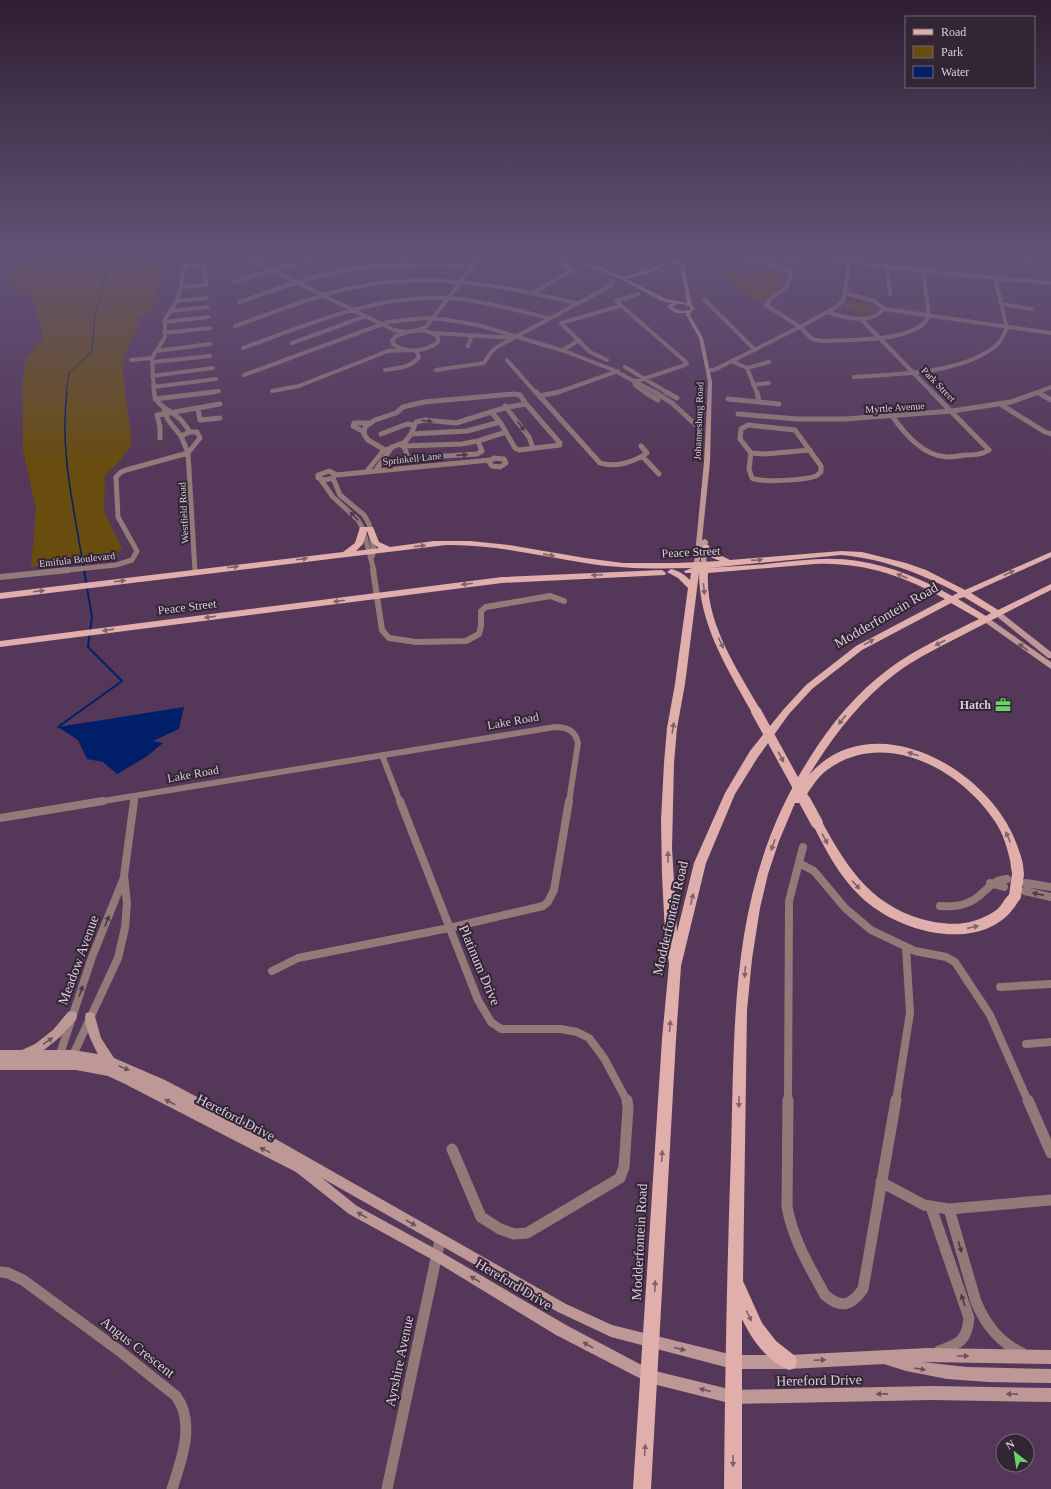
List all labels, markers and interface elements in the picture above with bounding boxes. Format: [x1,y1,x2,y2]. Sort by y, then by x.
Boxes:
legend [905,16,1035,88]
text: Road [941,25,966,39]
text: Park [941,45,963,59]
text: Water [941,65,969,79]
street label: Park Street [919,365,958,404]
street label: Johannesburg Road [692,382,705,460]
street label: Myrtle Avenue [865,400,926,415]
one-way arrow [421,418,433,424]
one-way arrow [517,421,525,432]
street label: Sprinkell Lane [382,450,443,467]
one-way arrow [456,451,468,458]
street label: Westfield Road [176,482,191,544]
one-way arrow [349,511,359,521]
one-way arrow [414,542,426,549]
street label: Peace Street [661,543,721,561]
street label: Emifula Boulevard [38,550,116,569]
one-way arrow [543,553,555,559]
one-way arrow [296,556,308,562]
one-way arrow [750,556,763,563]
one-way arrow [227,564,240,570]
one-way arrow [1003,570,1014,576]
one-way arrow [590,572,603,578]
one-way arrow [896,573,908,579]
one-way arrow [114,578,126,584]
street label: Modderfontein Road [832,580,941,651]
one-way arrow [461,581,473,587]
one-way arrow [701,583,707,595]
one-way arrow [33,588,45,595]
street label: Peace Street [157,596,218,618]
one-way arrow [333,598,345,604]
one-way arrow [204,614,216,620]
one-way arrow [102,627,114,633]
one-way arrow [718,637,724,649]
one-way arrow [863,639,875,646]
one-way arrow [935,639,946,646]
one-way arrow [1018,642,1029,651]
office icon: Hatch [994,696,1012,714]
place label: Hatch [960,698,991,712]
street label: Lake Road [486,710,540,732]
one-way arrow [837,715,846,726]
one-way arrow [670,722,676,734]
one-way arrow [907,751,919,757]
one-way arrow [778,752,785,763]
street label: Lake Road [166,763,220,785]
one-way arrow [1005,830,1011,842]
one-way arrow [822,833,829,844]
one-way arrow [770,840,776,852]
one-way arrow [665,850,671,863]
street label: Modderfontein Road [650,859,691,977]
one-way arrow [852,880,861,890]
one-way arrow [1032,891,1044,897]
one-way arrow [689,892,695,905]
street label: Meadow Avenue [55,913,102,1007]
one-way arrow [105,915,111,927]
street label: Platinum Drive [456,923,503,1008]
one-way arrow [967,923,980,929]
one-way arrow [741,966,748,978]
one-way arrow [78,984,84,996]
one-way arrow [667,1020,673,1032]
one-way arrow [43,1037,54,1045]
one-way arrow [119,1066,131,1072]
street label: Hereford Drive [194,1091,277,1144]
one-way arrow [736,1096,742,1109]
one-way arrow [164,1098,176,1105]
one-way arrow [260,1147,271,1153]
one-way arrow [659,1150,666,1162]
street label: Modderfontein Road [629,1183,650,1301]
one-way arrow [356,1212,368,1219]
one-way arrow [406,1220,417,1227]
one-way arrow [957,1241,963,1253]
street label: Hereford Drive [473,1256,554,1313]
one-way arrow [469,1276,481,1283]
one-way arrow [651,1280,658,1292]
one-way arrow [960,1294,966,1306]
one-way arrow [746,1311,752,1322]
street label: Angus Crescent [98,1314,177,1381]
street label: Ayrshire Avenue [382,1314,416,1408]
one-way arrow [582,1341,594,1348]
one-way arrow [674,1347,686,1353]
one-way arrow [957,1353,970,1359]
one-way arrow [814,1357,827,1363]
one-way arrow [914,1366,926,1372]
street label: Hereford Drive [776,1372,862,1389]
one-way arrow [699,1387,711,1393]
one-way arrow [875,1391,888,1397]
one-way arrow [1005,1391,1018,1397]
north arrow [995,1433,1035,1473]
text: N [1004,1437,1016,1452]
one-way arrow [641,1444,648,1456]
one-way arrow [730,1455,736,1468]

